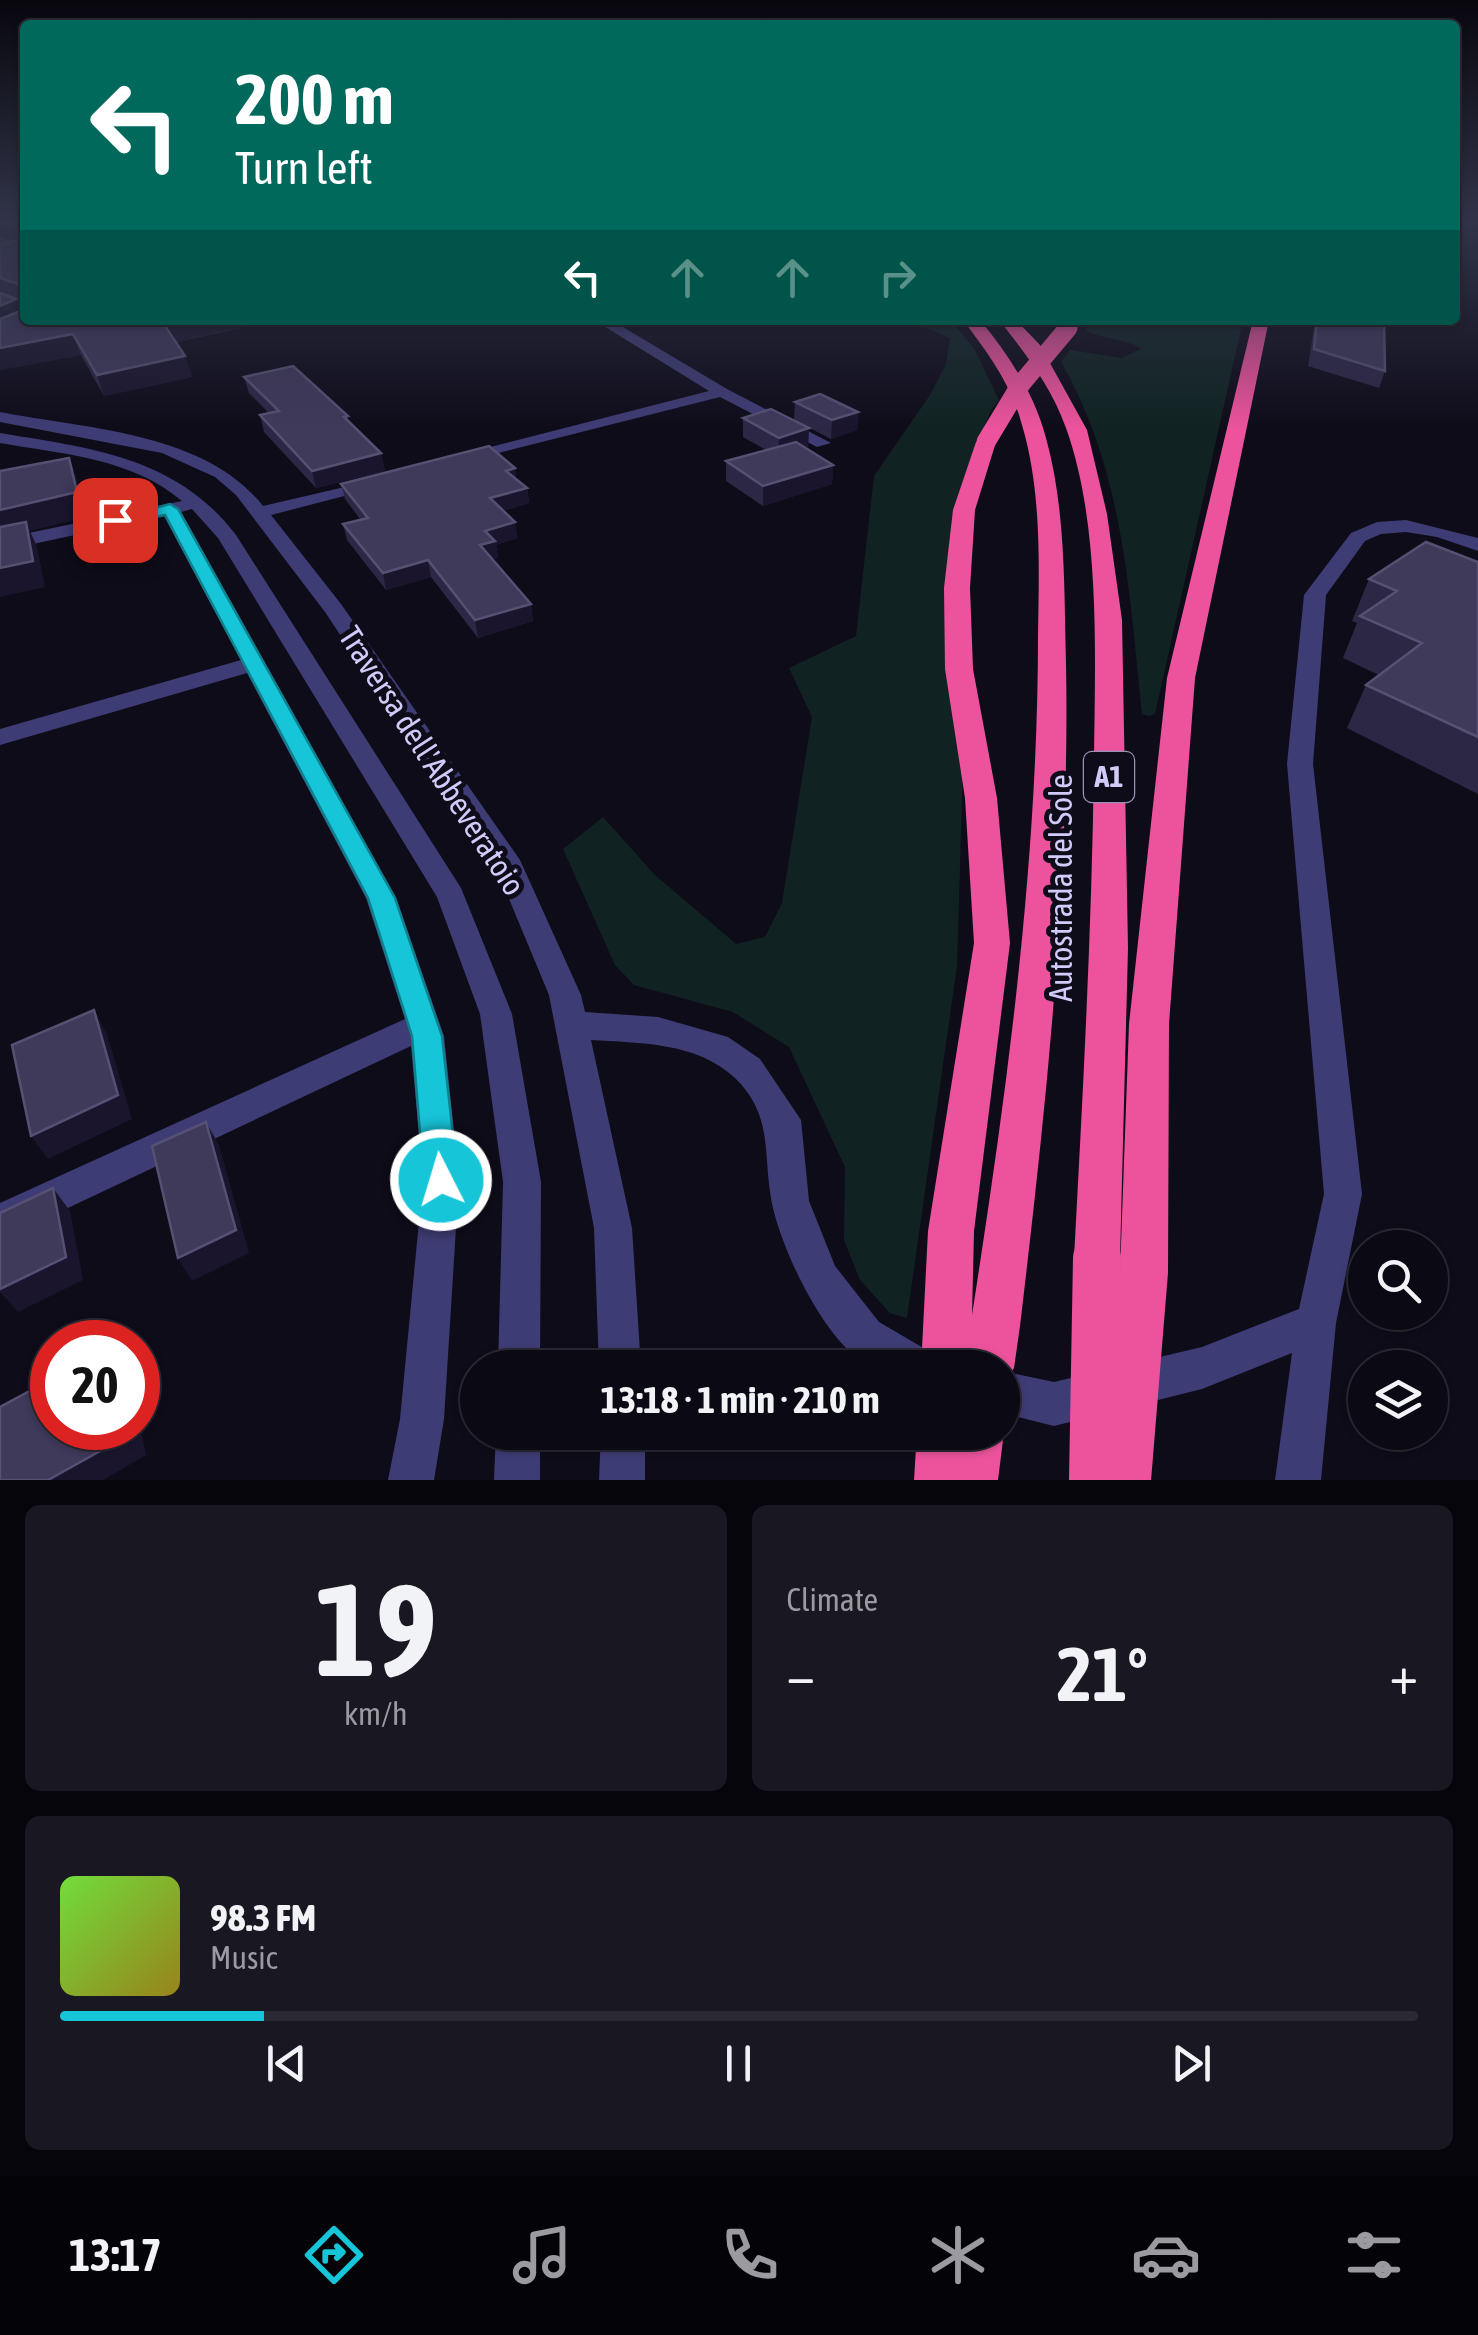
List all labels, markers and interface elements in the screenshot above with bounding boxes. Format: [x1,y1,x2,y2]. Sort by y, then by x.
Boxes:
text: 200 m [235,59,394,139]
icon: left [70,60,200,190]
text: Turn left [235,142,373,194]
icon: left [555,250,610,305]
icon: ahead [660,250,715,305]
icon: ahead [765,250,820,305]
icon: right [870,250,925,305]
pin [73,478,158,563]
icon: arrive [88,493,143,548]
street label: Traversa dell'Abbeveratoio [332,620,533,902]
road number: A1 [1084,752,1134,802]
street label: Autostrada del Sole [1042,774,1079,1002]
position arrow [389,1128,493,1232]
map controls [1348,1230,1448,1450]
button: search [1348,1230,1448,1330]
speed limit sign: 20 [30,1320,160,1450]
button: layers [1348,1350,1448,1450]
text: 13:18 · 1 min · 210 m [600,1378,880,1421]
text: 19 [315,1555,437,1704]
text: Climate [787,1581,878,1618]
text: 21° [1057,1631,1148,1717]
text: − [787,1643,815,1706]
text: + [1389,1643,1418,1706]
text: km/h [344,1695,407,1732]
text: 98.3 FM [210,1896,316,1939]
text: Music [210,1939,277,1976]
icon: previous [259,2036,314,2091]
icon: pause [711,2036,766,2091]
icon: next [1164,2036,1219,2091]
icon: directions [299,2220,369,2290]
icon: music [507,2220,577,2290]
icon: phone [715,2220,785,2290]
icon: climate [923,2220,993,2290]
icon: car [1131,2220,1201,2290]
icon: filters [1339,2220,1409,2290]
text: 13:17 [69,2229,162,2281]

